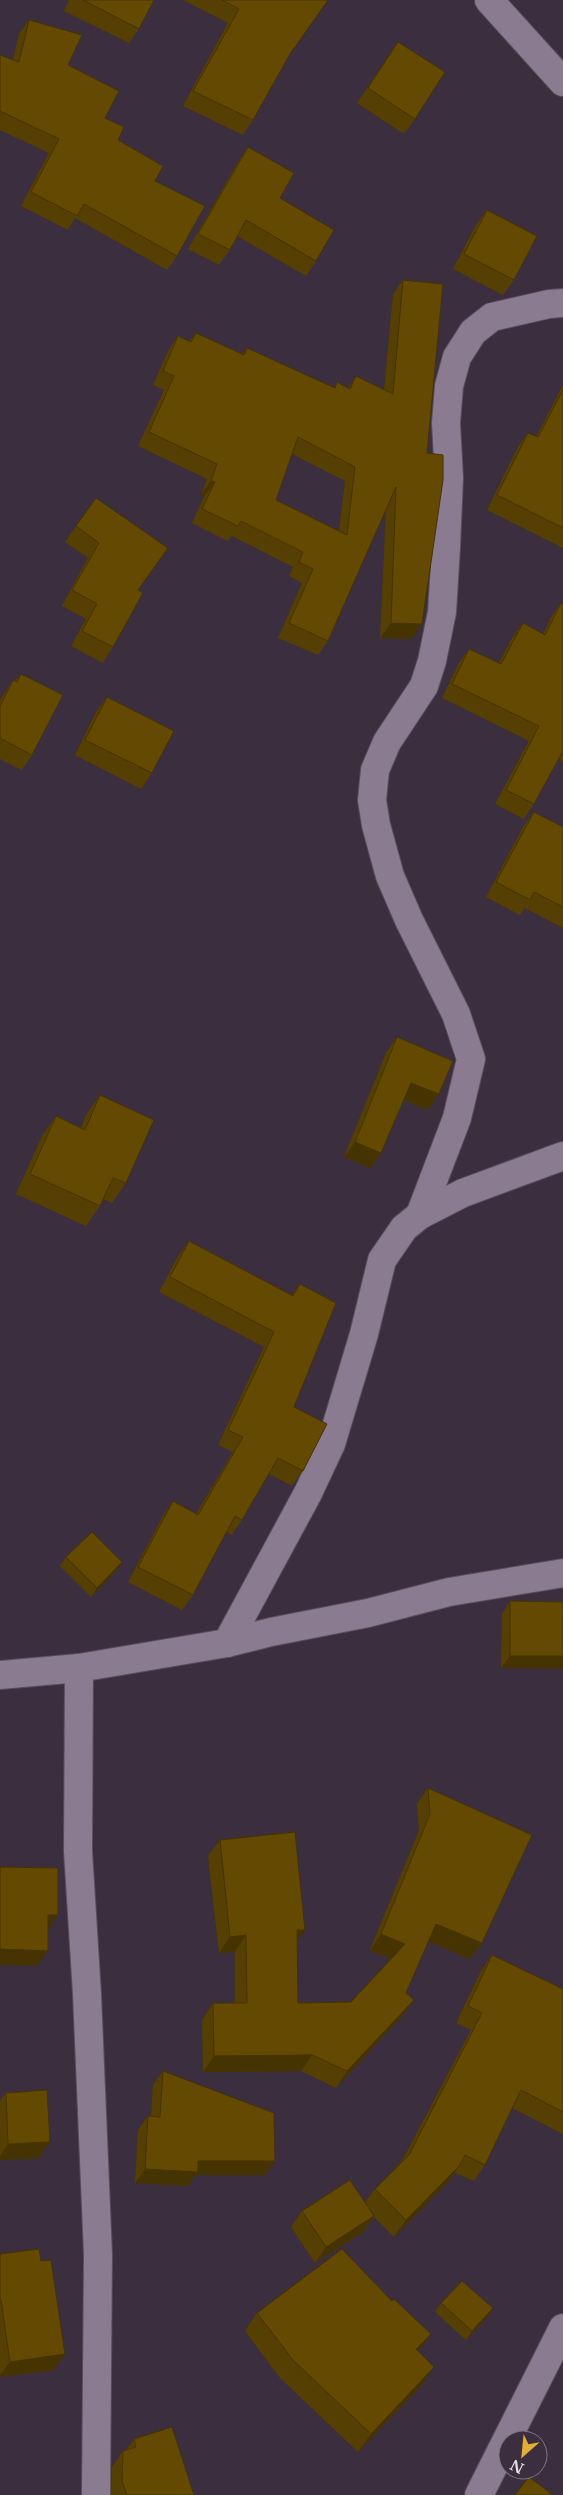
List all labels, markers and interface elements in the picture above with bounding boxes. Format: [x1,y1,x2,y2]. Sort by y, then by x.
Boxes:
north arrow [498,2430,548,2480]
text: N [507,2456,527,2478]

